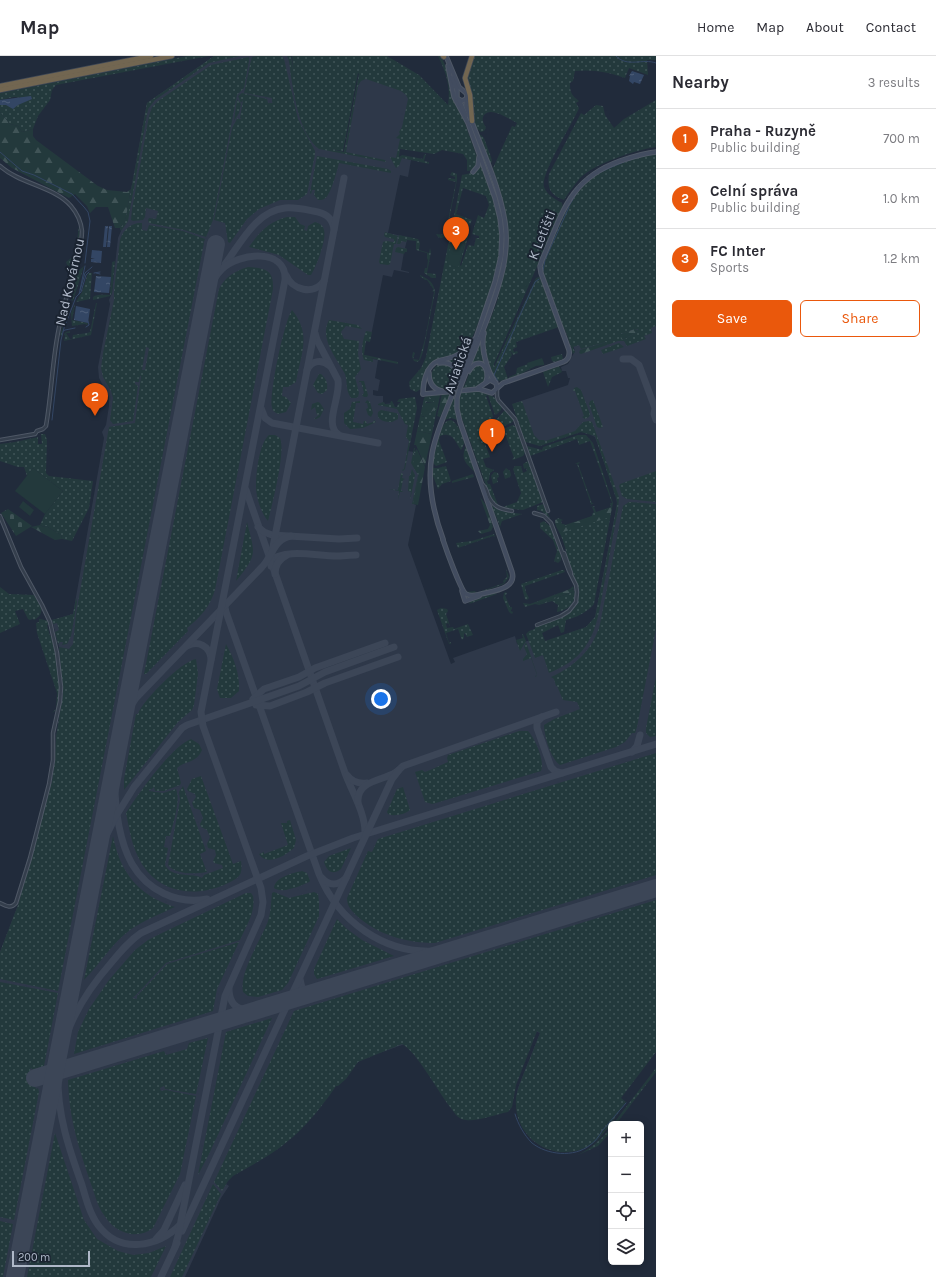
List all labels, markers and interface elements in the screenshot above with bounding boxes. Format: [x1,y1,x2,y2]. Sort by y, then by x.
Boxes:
text: Map [20,17,59,39]
text: Home [697,19,734,36]
text: Map [756,19,784,36]
text: About [806,19,844,36]
text: Contact [866,19,916,36]
text: Nearby [672,72,729,92]
text: 3 results [868,75,920,90]
text: Praha - Ruzyně [710,122,816,140]
text: 1 [683,131,687,146]
text: 700 m [883,131,920,146]
text: Public building [710,140,800,155]
text: Celní správa [710,182,798,200]
text: 2 [681,191,689,206]
text: 1.0 km [883,191,920,206]
text: Public building [710,200,800,215]
street label: K Letišti [524,208,560,262]
pin: 3 [443,217,469,250]
street label: Nad Kovárnou [52,237,88,327]
text: FC Inter [710,242,765,260]
text: 3 [681,251,689,266]
text: 1.2 km [883,251,920,266]
text: Sports [710,260,749,275]
button: Save [672,300,792,337]
button: Share [800,300,920,337]
street label: Aviatická [440,334,476,396]
pin: 2 [82,383,108,416]
pin: 1 [479,419,505,452]
your location [371,689,391,709]
map controls [608,1121,644,1265]
button: + [608,1121,644,1157]
button: − [608,1157,644,1193]
button: locate [608,1193,644,1229]
button: layers [608,1229,644,1265]
scale bar [12,1249,90,1268]
text: 200 m [18,1251,50,1264]

